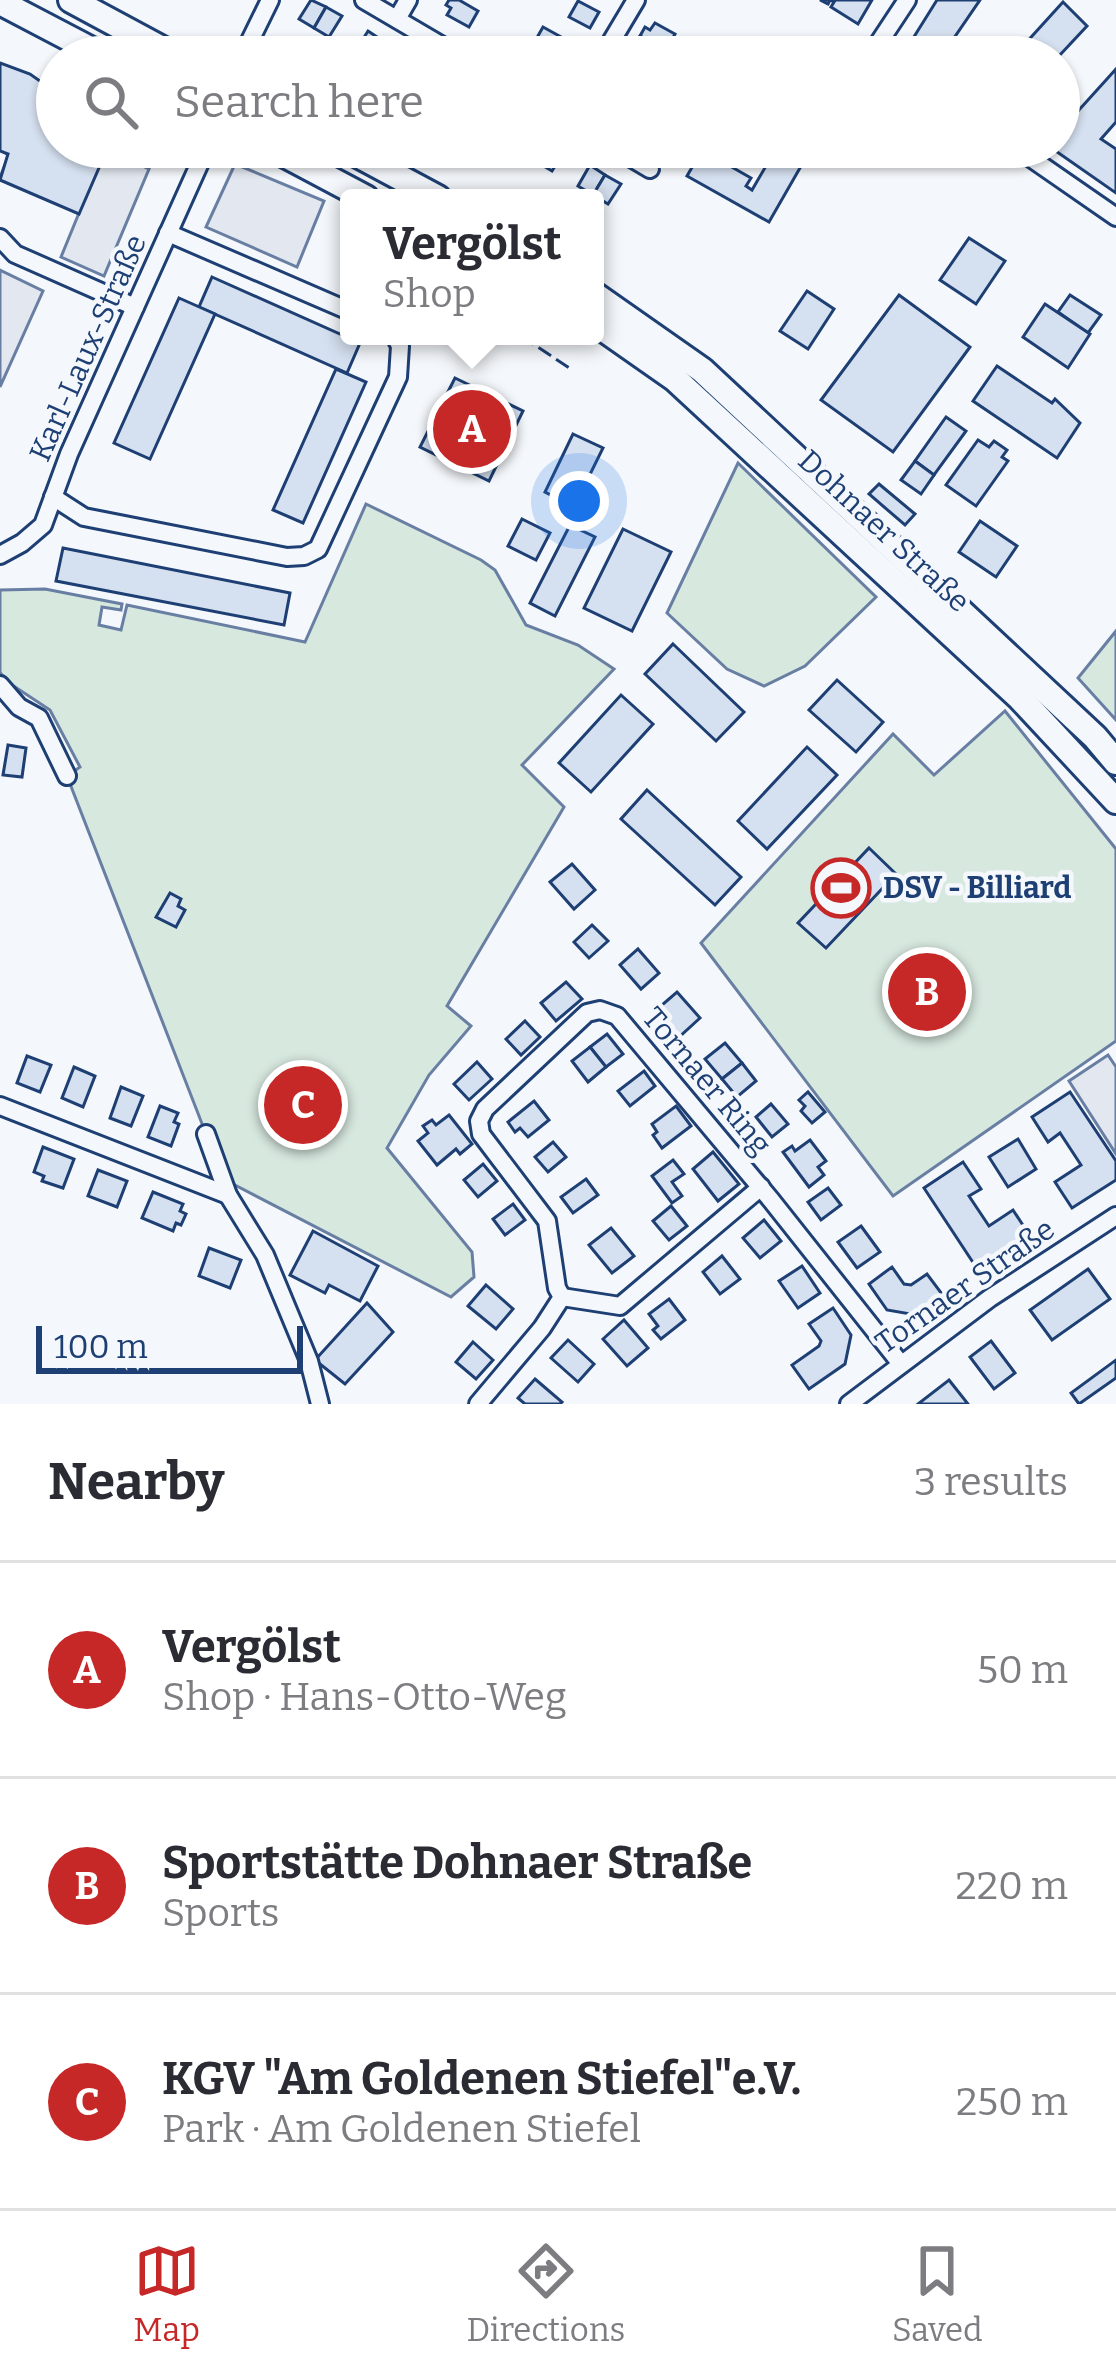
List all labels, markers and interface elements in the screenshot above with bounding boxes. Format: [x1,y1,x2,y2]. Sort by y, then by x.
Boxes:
search box [36,36,1080,168]
icon: search [78,69,144,135]
text: Search here [174,75,424,129]
popup [340,189,604,345]
text: Vergölst [382,217,562,271]
street label: Karl-Laux-Straße [22,229,154,467]
text: Shop [382,271,476,317]
pin: A [433,384,511,474]
street label: Dohnaer Straße [791,442,977,620]
your location [549,471,609,531]
sports icon: DSV - Billiard [810,857,872,919]
place label: DSV - Billiard [883,870,1071,906]
pin: B [888,947,966,1037]
street label: Tornaer Ring [635,1000,779,1162]
pin: C [264,1060,342,1150]
street label: Tornaer Straße [869,1211,1061,1361]
scale bar [36,1320,303,1373]
text: 100 m [54,1327,148,1367]
text: Nearby [48,1451,224,1513]
text: 3 results [914,1459,1068,1505]
text: Vergölst [162,1620,341,1674]
text: A [73,1647,101,1693]
text: 50 m [977,1647,1068,1693]
text: Shop · Hans-Otto-Weg [162,1674,567,1720]
text: Sportstätte Dohnaer Straße [162,1836,752,1890]
text: B [74,1863,100,1909]
text: 220 m [956,1863,1068,1909]
text: Sports [162,1890,279,1936]
text: KGV "Am Goldenen Stiefel"e.V. [162,2052,801,2106]
text: C [75,2079,99,2125]
text: 250 m [956,2079,1068,2125]
text: Park · Am Goldenen Stiefel [162,2106,641,2152]
tab: Map [133,2238,200,2350]
tab: Directions [467,2238,625,2350]
tab: Saved [892,2238,983,2350]

